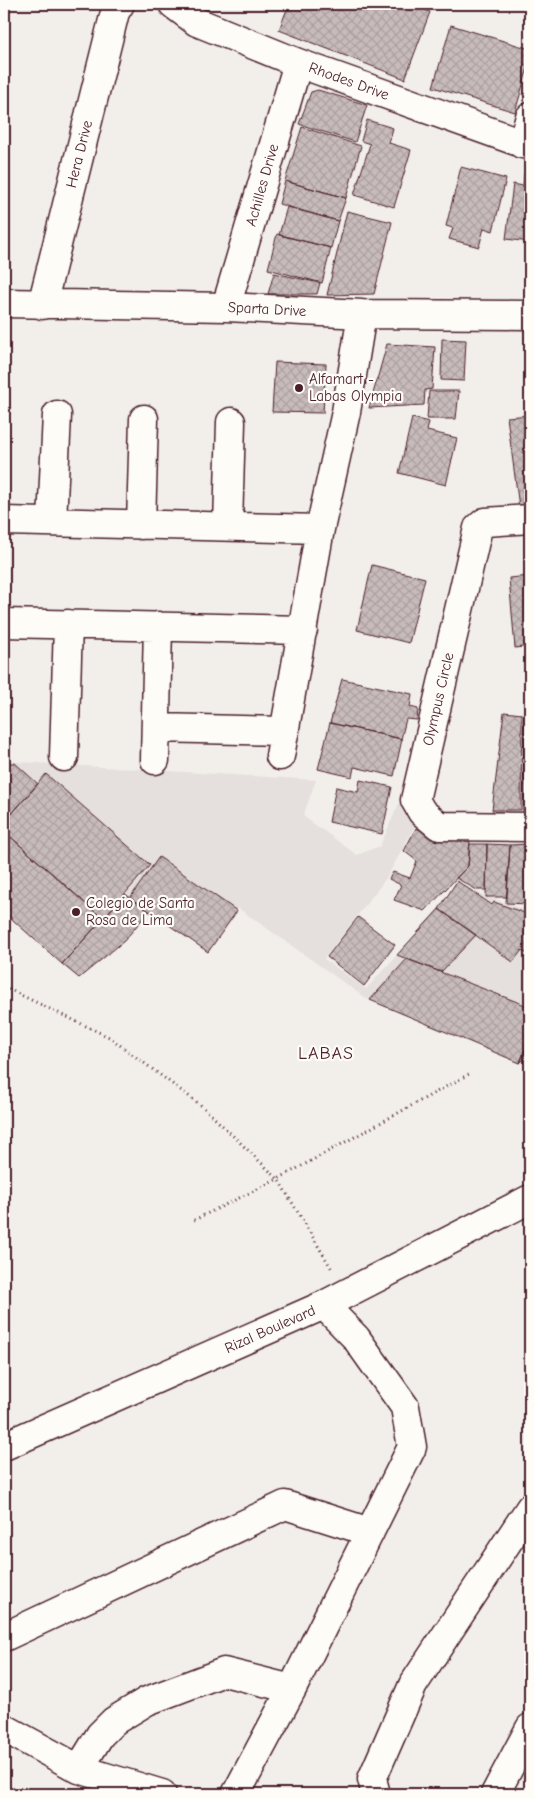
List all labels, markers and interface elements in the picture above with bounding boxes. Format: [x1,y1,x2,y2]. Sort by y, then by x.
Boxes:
street label: Rhodes Drive [306,58,392,104]
street label: Hera Drive [62,118,96,190]
street label: Achilles Drive [242,141,282,228]
street label: Sparta Drive [227,298,307,320]
place label: Alfamart - Labas Olympia [309,370,402,405]
marker: Alfamart - Labas Olympia [293,382,305,394]
street label: Olympus Circle [419,650,458,747]
place label: Colegio de Santa Rosa de Lima [86,894,195,929]
marker: Colegio de Santa Rosa de Lima [70,906,82,918]
district label: LABAS [298,1043,354,1064]
street label: Rizal Boulevard [222,1301,318,1357]

